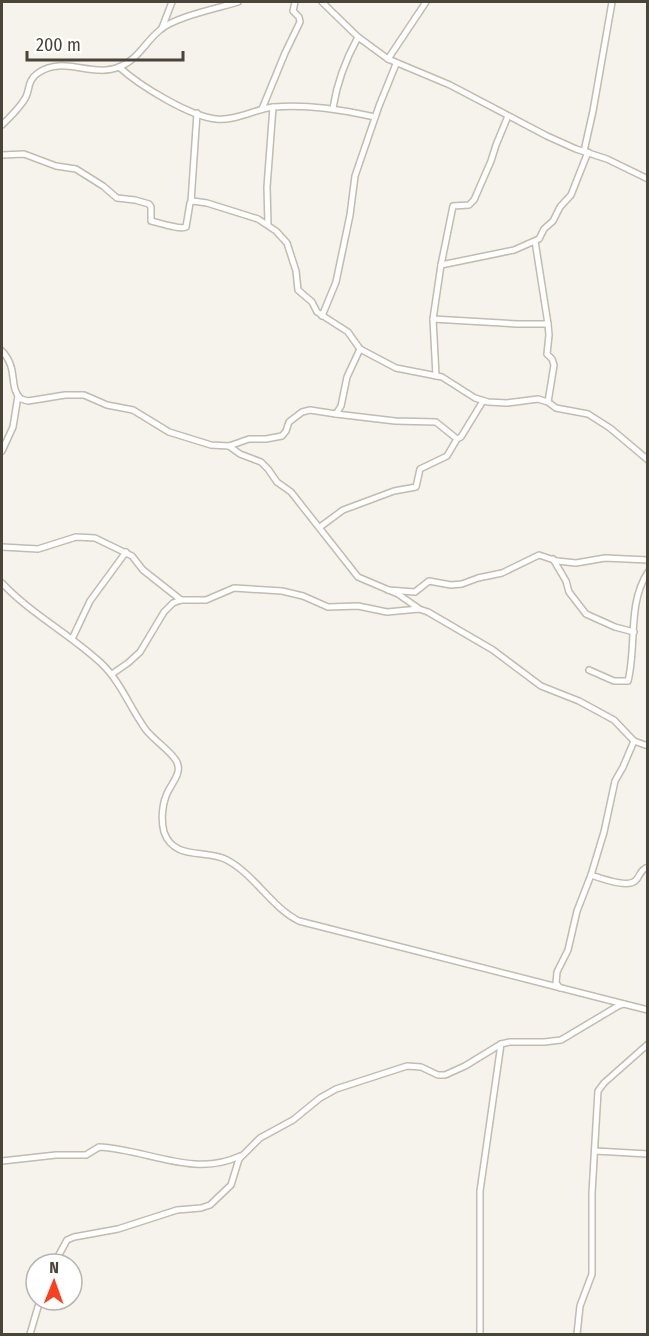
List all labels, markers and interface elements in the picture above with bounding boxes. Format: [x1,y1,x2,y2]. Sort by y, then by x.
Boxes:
scale bar [27,24,183,62]
text: 200 m [36,34,81,56]
north arrow [24,1252,84,1312]
text: N [49,1258,59,1277]

